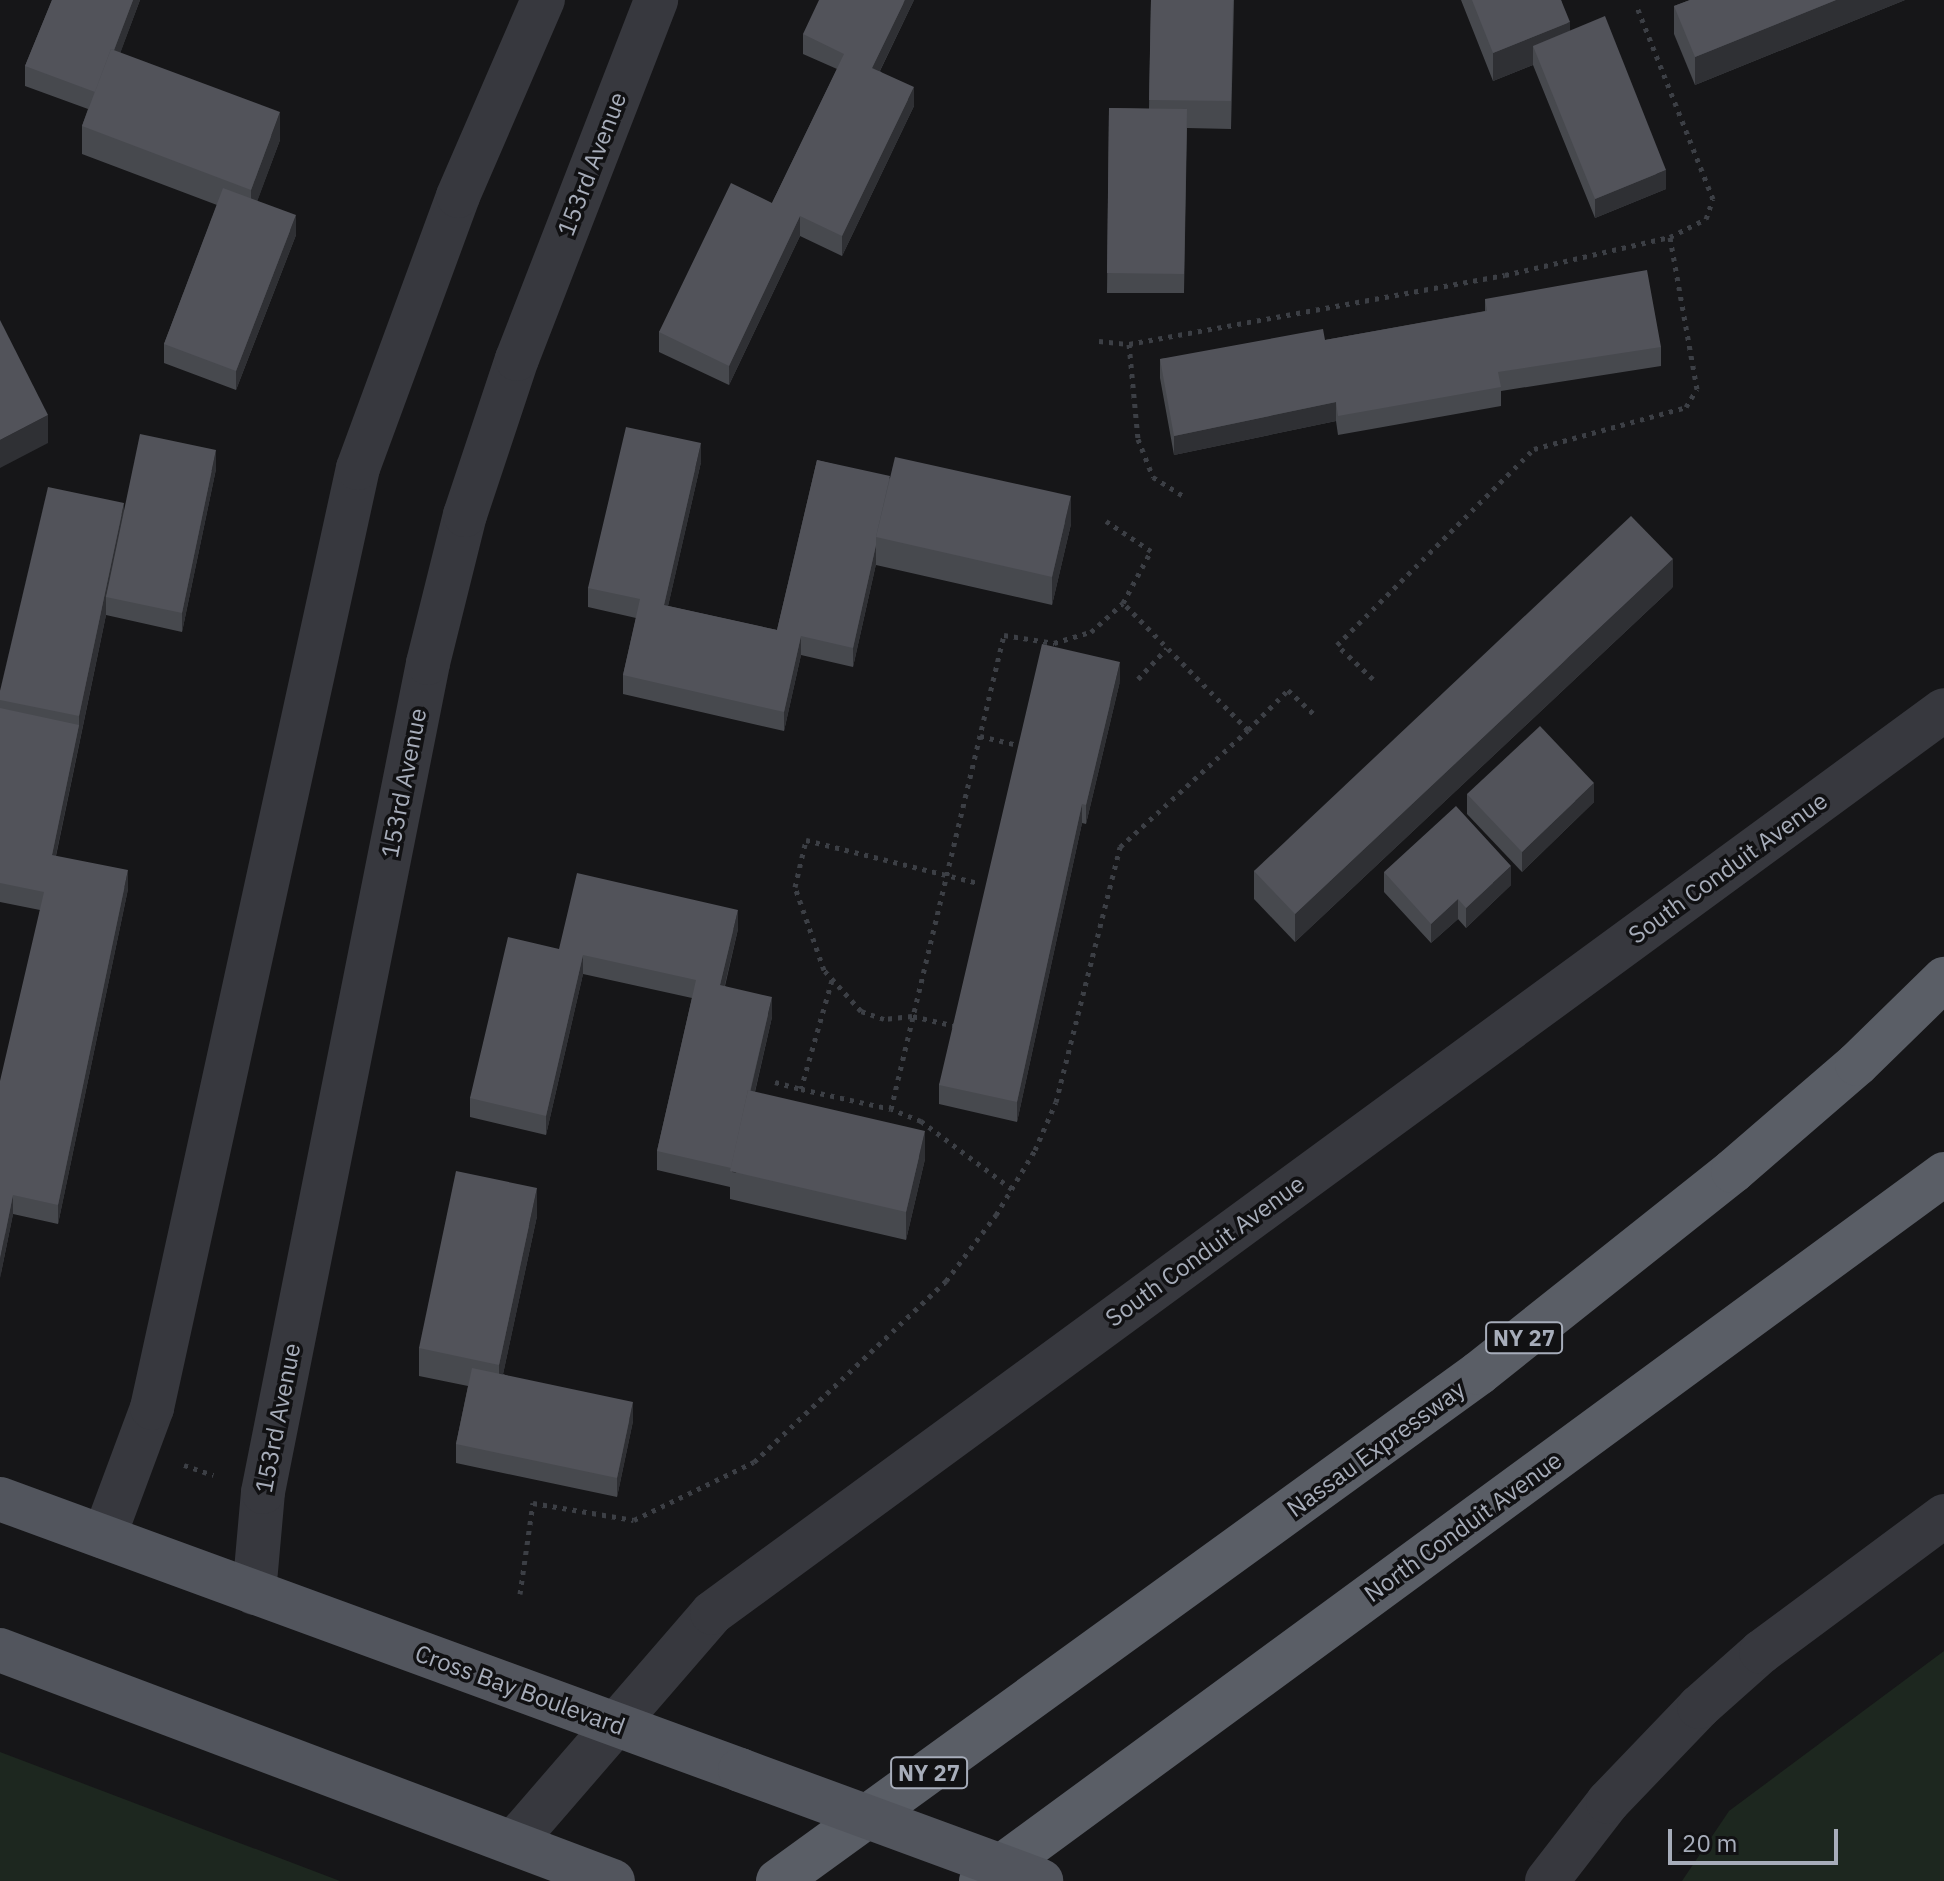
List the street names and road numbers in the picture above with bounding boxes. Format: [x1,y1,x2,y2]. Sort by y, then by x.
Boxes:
street label: 153rd Avenue [551,88,633,240]
street label: 153rd Avenue [375,706,433,860]
street label: South Conduit Avenue [1623,786,1833,950]
street label: South Conduit Avenue [1100,1169,1310,1333]
road number: NY 27 [1484,1320,1564,1356]
street label: 153rd Avenue [249,1341,307,1495]
street label: Nassau Expressway [1281,1375,1471,1523]
street label: North Conduit Avenue [1359,1446,1567,1608]
street label: Cross Bay Boulevard [411,1639,629,1741]
road number: NY 27 [889,1755,969,1791]

